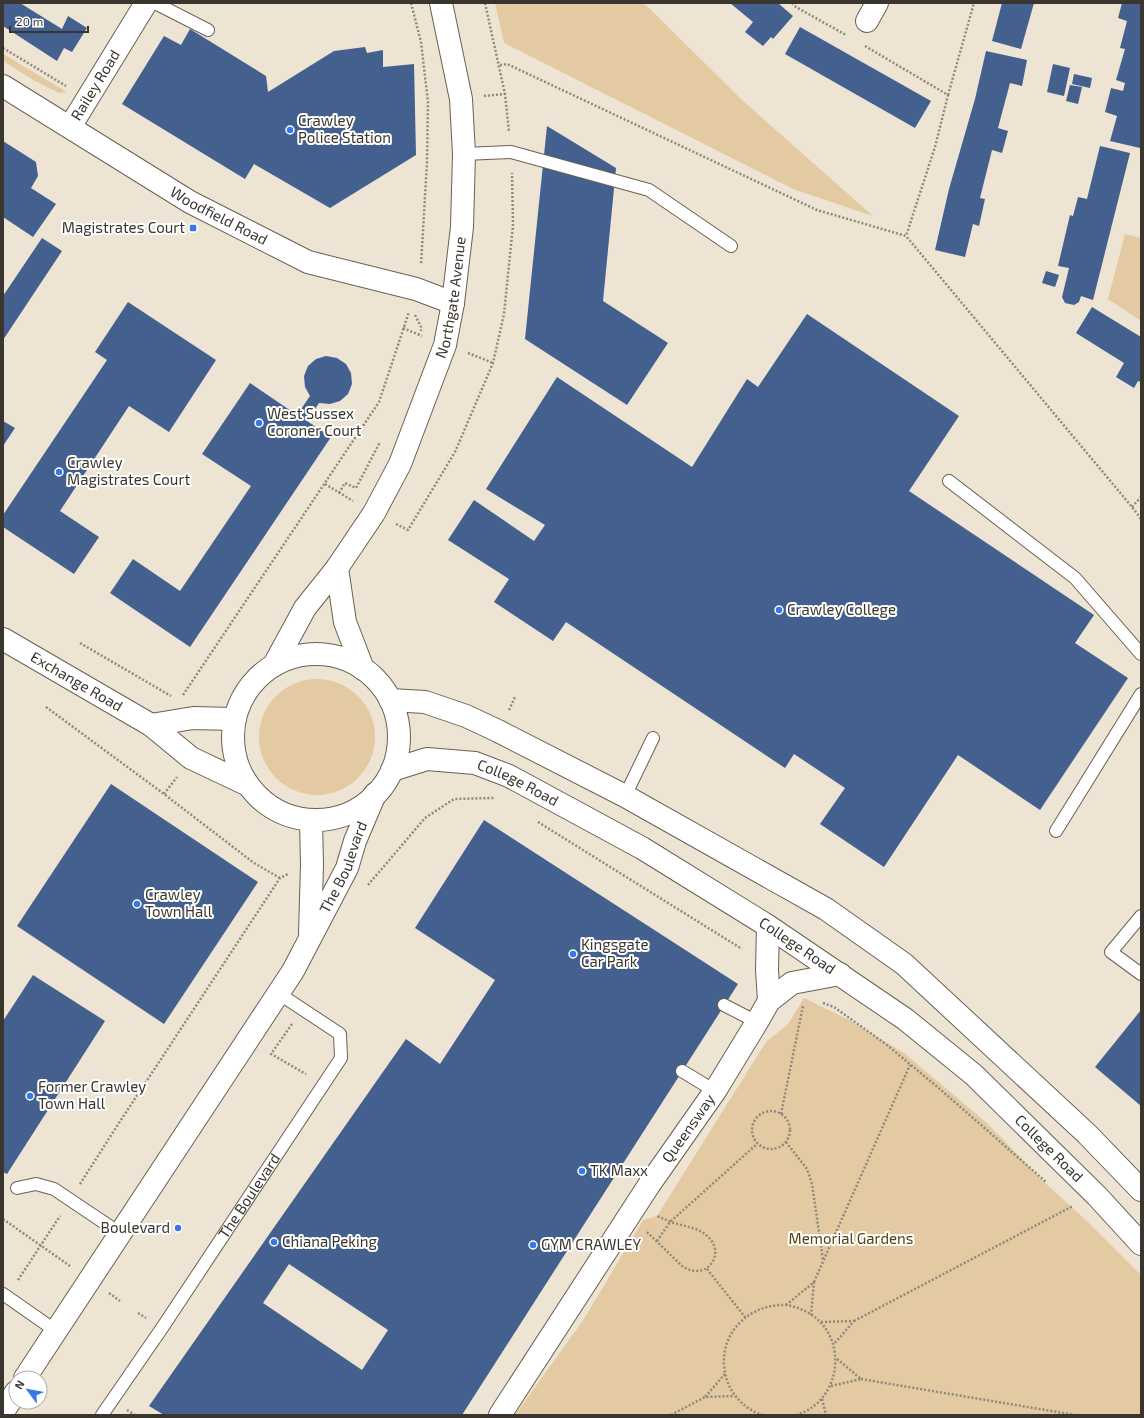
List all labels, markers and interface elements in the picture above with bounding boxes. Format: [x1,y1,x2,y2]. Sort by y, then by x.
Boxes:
scale bar [10,8,88,34]
text: 20 m [16,14,43,28]
street label: Railey Road [66,46,123,123]
place label: Crawley Police Station [298,111,391,146]
marker: Crawley Police Station [285,125,295,135]
street label: Woodfield Road [167,182,271,248]
place label: Magistrates Court [62,218,185,236]
marker: Magistrates Court [188,223,198,233]
street label: Northgate Avenue [431,236,469,361]
place label: West Sussex Coroner Court [267,404,362,439]
marker: West Sussex Coroner Court [254,418,264,428]
place label: Crawley Magistrates Court [67,453,190,488]
marker: Crawley Magistrates Court [54,467,64,477]
place label: Crawley College [787,600,896,618]
marker: Crawley College [774,605,784,615]
street label: Exchange Road [28,647,126,715]
street label: College Road [475,755,562,809]
street label: The Boulevard [315,818,370,916]
place label: Crawley Town Hall [145,885,213,920]
marker: Crawley Town Hall [132,899,142,909]
street label: College Road [756,913,839,977]
place label: Kingsgate Car Park [581,935,649,970]
marker: Kingsgate Car Park [568,949,578,959]
place label: Former Crawley Town Hall [38,1077,146,1112]
street label: Queensway [658,1090,718,1166]
marker: Former Crawley Town Hall [25,1091,35,1101]
street label: College Road [1012,1110,1087,1185]
street label: The Boulevard [214,1150,283,1241]
place label: TK Maxx [590,1161,648,1179]
marker: TK Maxx [577,1166,587,1176]
place label: Boulevard [101,1218,170,1236]
marker: Boulevard [173,1223,183,1233]
park label: Memorial Gardens [789,1229,913,1247]
place label: Chiana Peking [282,1232,377,1250]
place label: GYM CRAWLEY [541,1235,641,1253]
marker: Chiana Peking [269,1237,279,1247]
marker: GYM CRAWLEY [528,1240,538,1250]
north arrow [8,1370,48,1410]
text: N [11,1378,27,1391]

